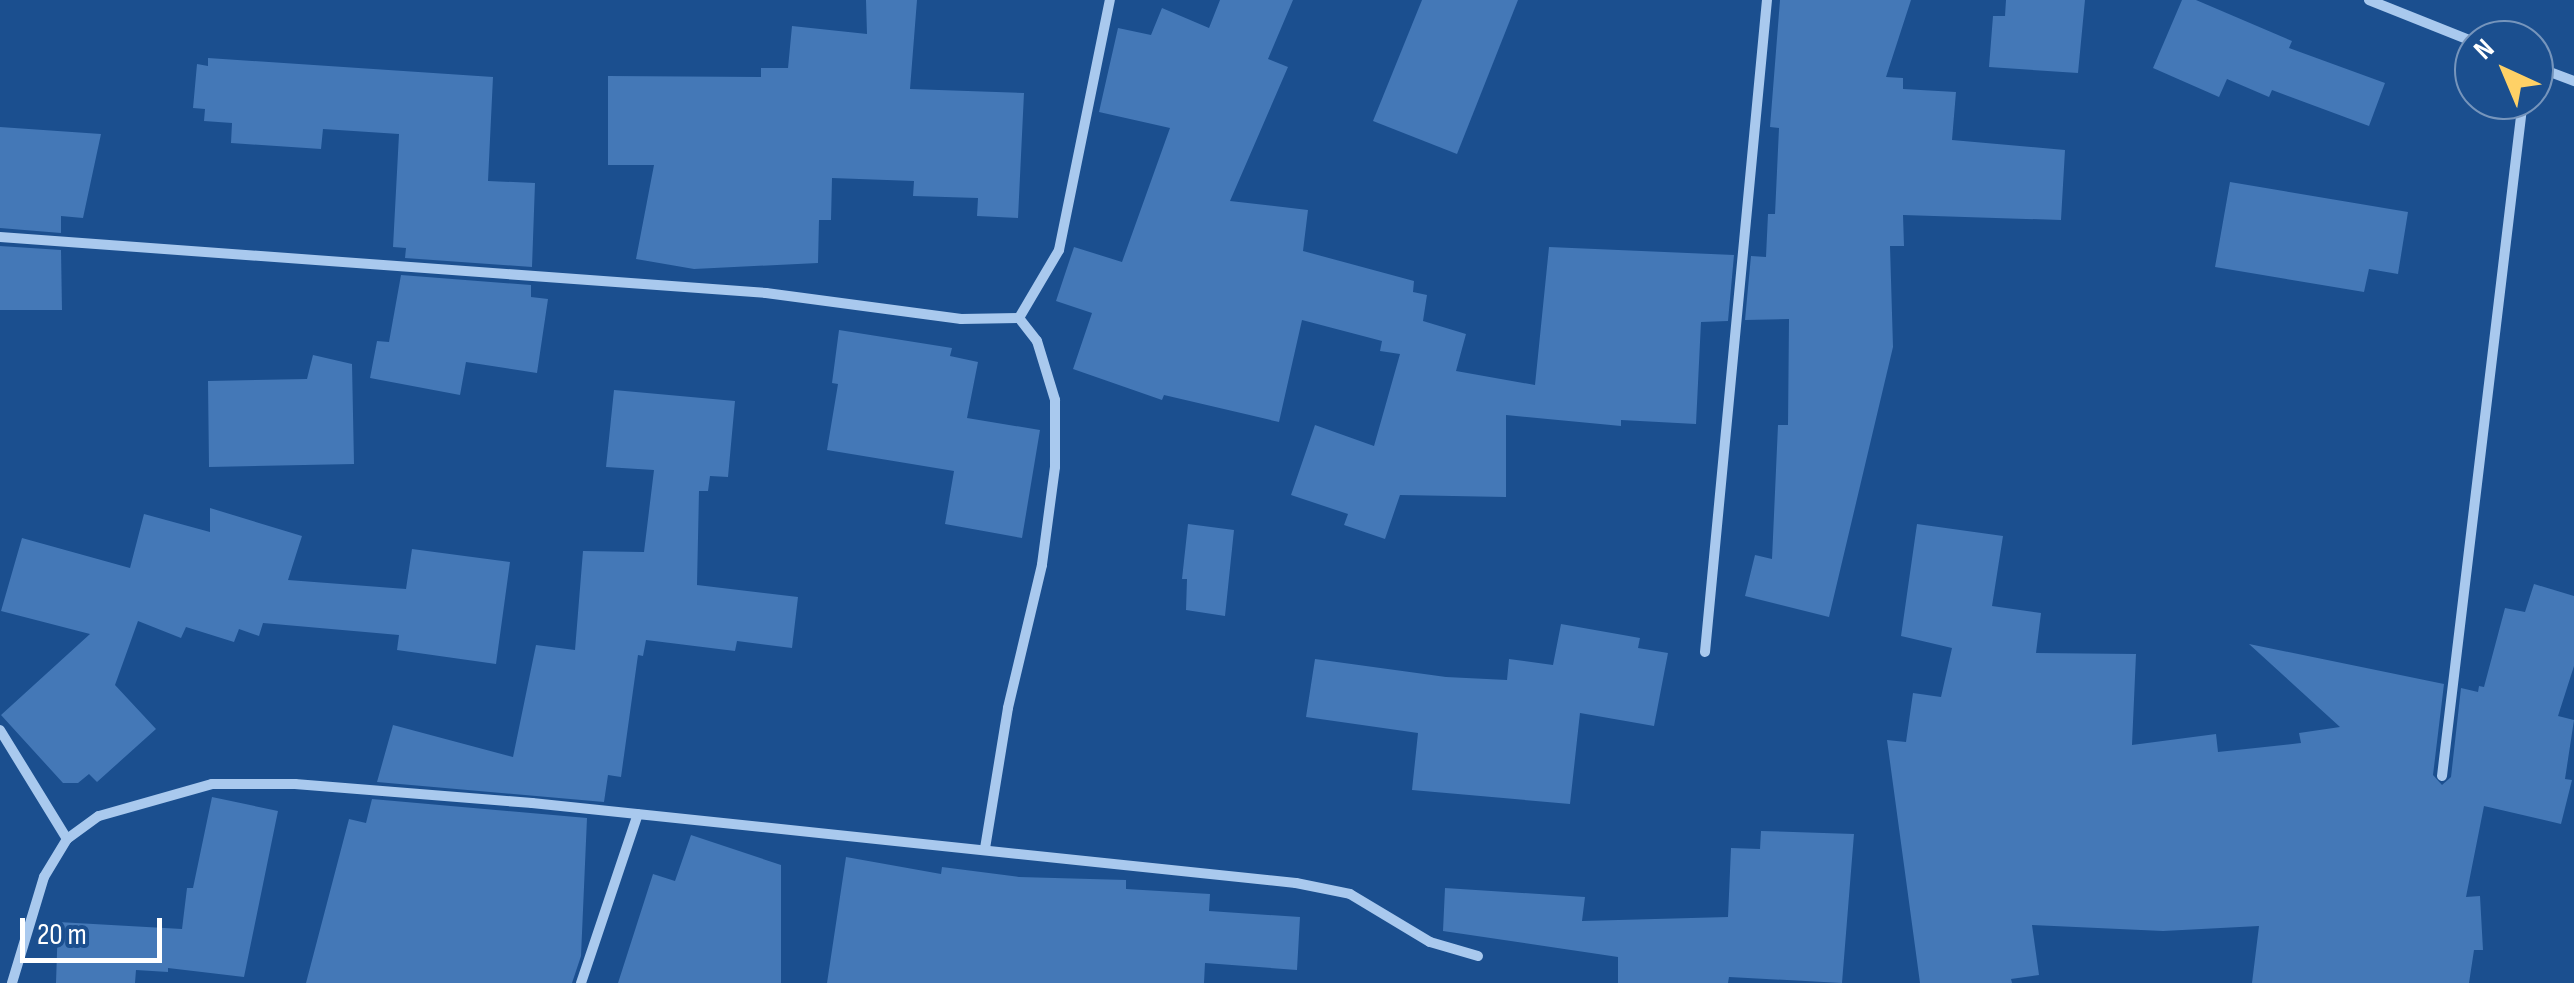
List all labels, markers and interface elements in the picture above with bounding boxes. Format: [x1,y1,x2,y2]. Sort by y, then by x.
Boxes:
north arrow [2454,20,2554,120]
text: N [2467,32,2501,67]
scale bar [25,898,168,960]
text: 20 m [37,917,87,953]

